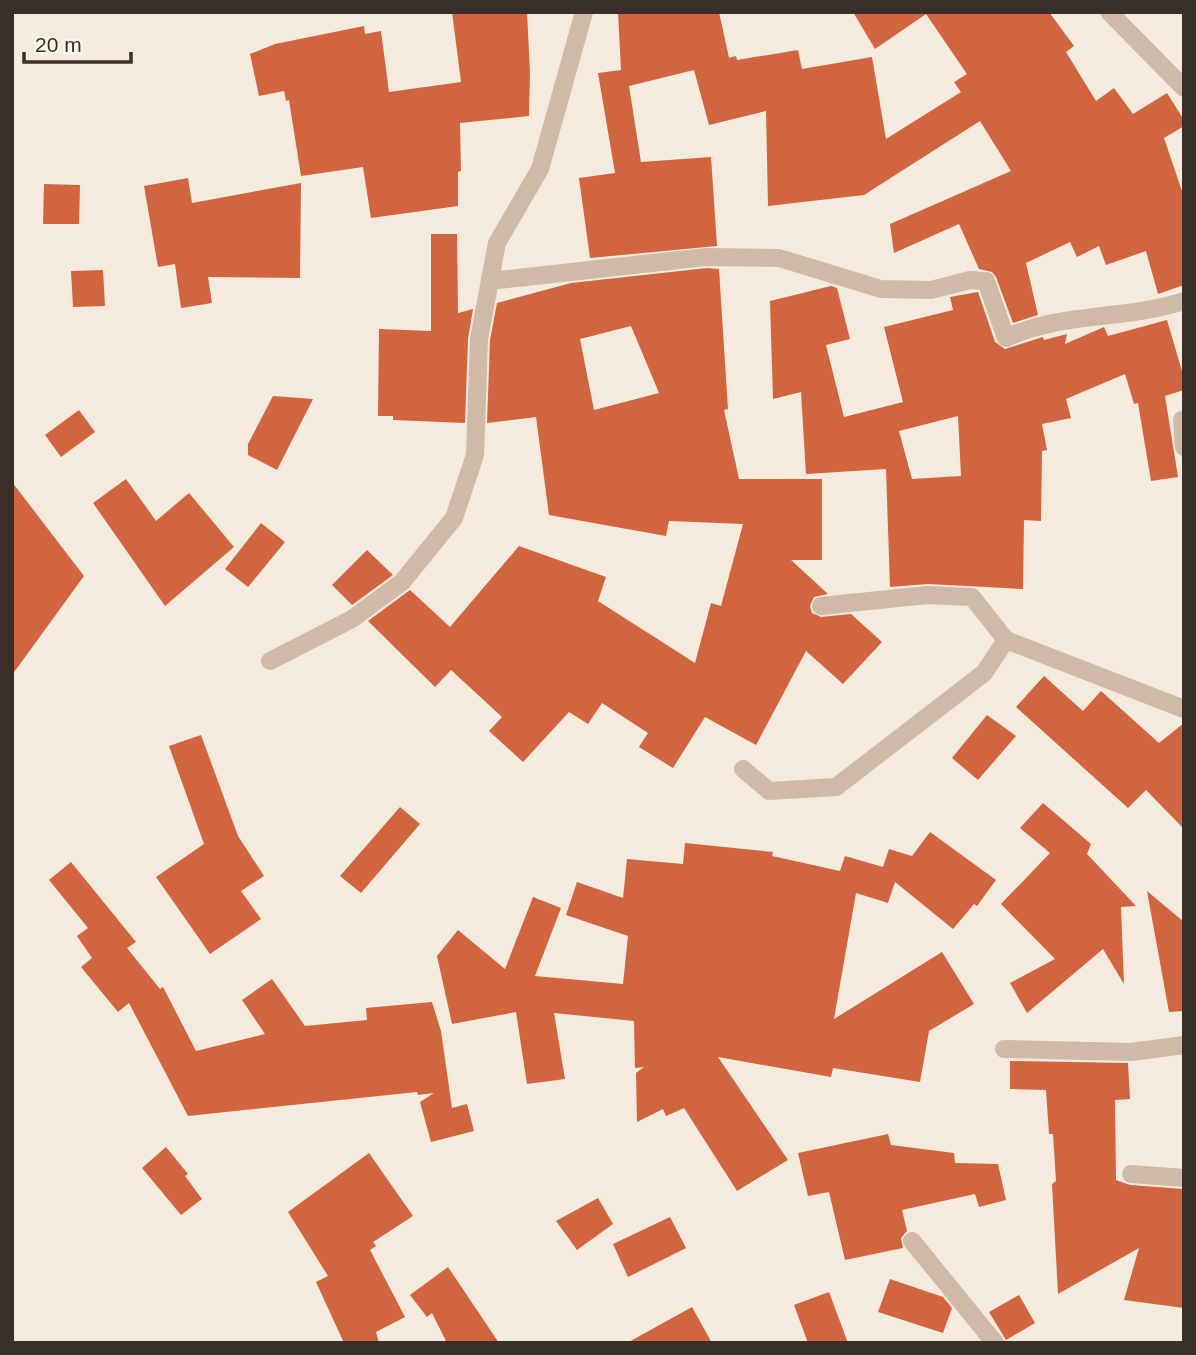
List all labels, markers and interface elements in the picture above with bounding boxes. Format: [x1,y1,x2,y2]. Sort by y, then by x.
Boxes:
scale bar [24,21,131,65]
text: 20 m [35,33,82,56]

